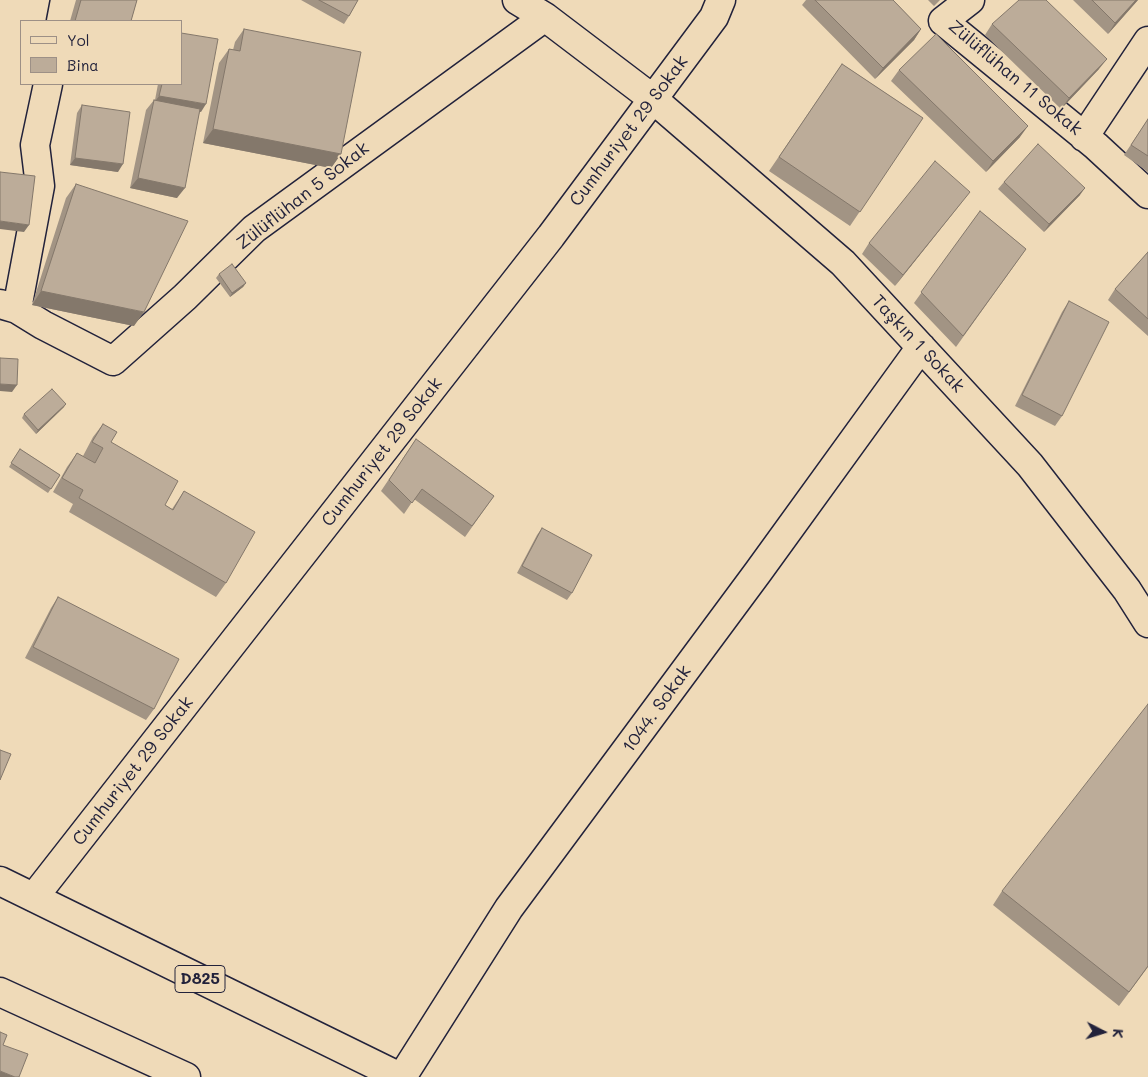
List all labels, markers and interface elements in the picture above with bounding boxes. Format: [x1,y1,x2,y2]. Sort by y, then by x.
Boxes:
street label: Zülüflühan 11 Sokak [944,16,1086,140]
legend [20,20,182,85]
text: Yol [67,30,90,50]
street label: Cumhuriyet 29 Sokak [565,51,693,211]
text: Bina [67,55,99,75]
street label: Zülüflühan 5 Sokak [232,138,374,254]
street label: Taşkın 1 Sokak [867,291,969,397]
street label: Cumhuriyet 29 Sokak [317,373,447,531]
street label: 1044. Sokak [618,661,696,757]
street label: Cumhuriyet 29 Sokak [68,692,198,850]
road number: D825 [175,966,225,992]
north arrow [1078,1007,1128,1057]
text: K [1109,1028,1128,1039]

